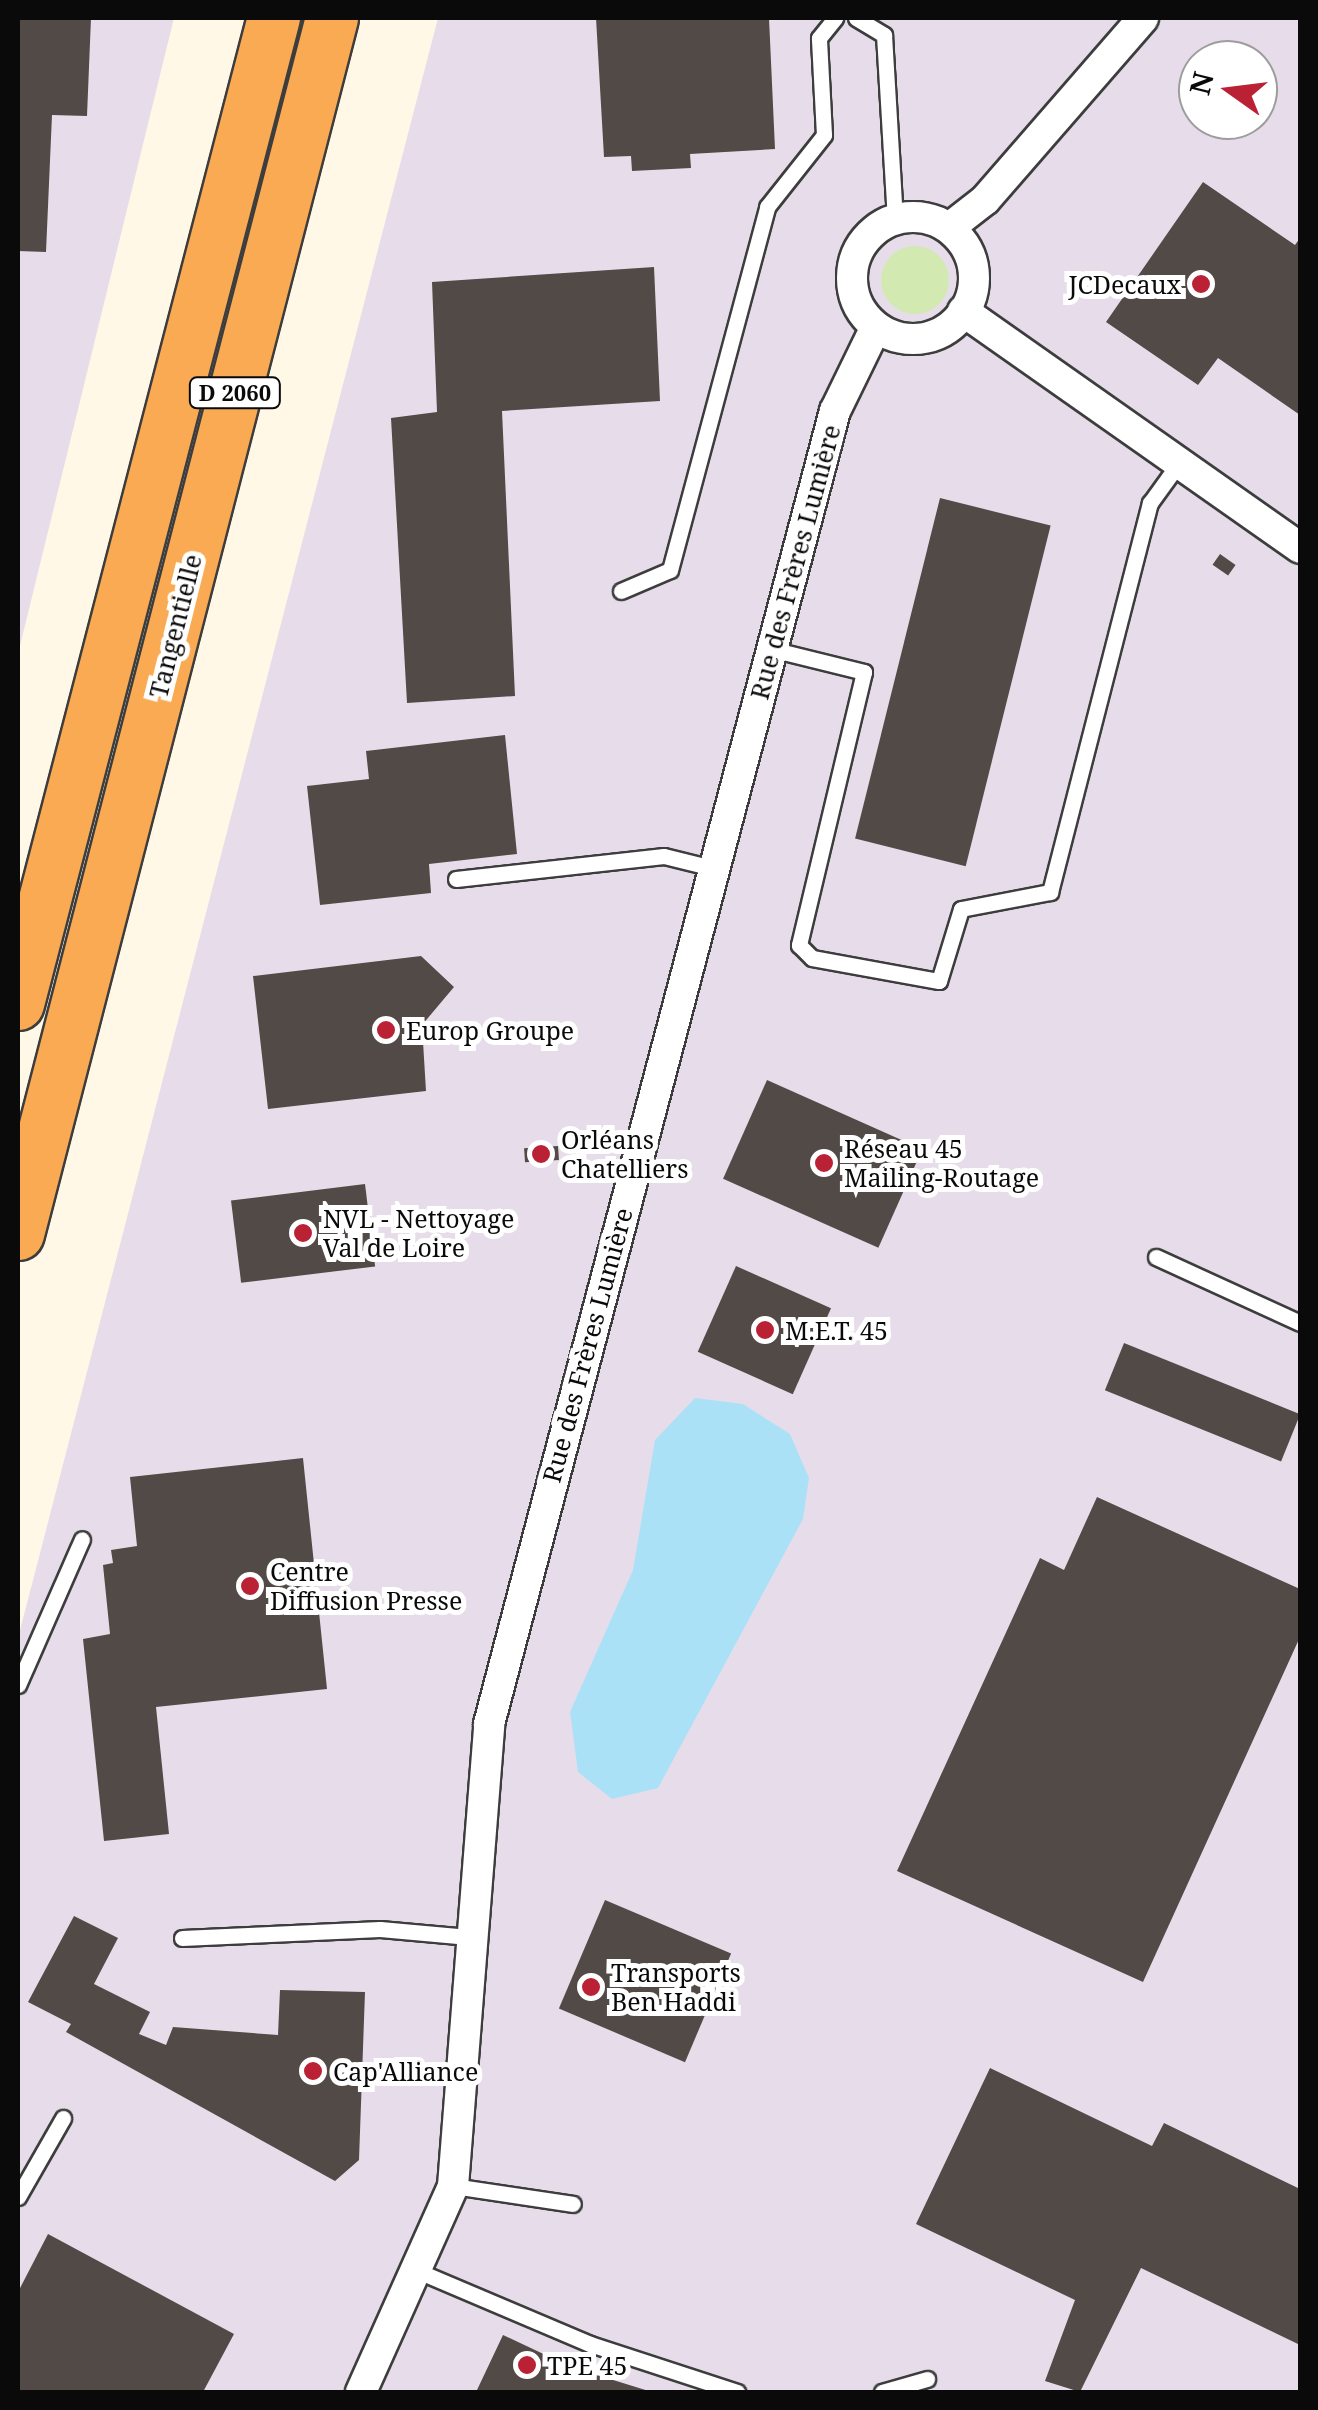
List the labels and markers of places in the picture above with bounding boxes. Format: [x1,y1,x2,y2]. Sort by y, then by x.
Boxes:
place label: JCDecaux [1068,269,1181,299]
marker: JCDecaux [1190,273,1212,295]
place label: Europ Groupe [406,1015,574,1045]
marker: Europ Groupe [375,1019,397,1041]
place label: Orléans Chatelliers [561,1125,688,1184]
place label: Réseau 45 Mailing-Routage [844,1134,1039,1193]
marker: Orléans Chatelliers [530,1143,552,1165]
marker: Réseau 45 Mailing-Routage [813,1152,835,1174]
place label: NVL - Nettoyage Val de Loire [323,1204,514,1263]
marker: NVL - Nettoyage Val de Loire [292,1222,314,1244]
place label: M.E.T. 45 [785,1315,888,1345]
marker: M.E.T. 45 [754,1319,776,1341]
place label: Centre Diffusion Presse [270,1557,462,1616]
marker: Centre Diffusion Presse [239,1575,261,1597]
place label: Transports Ben Haddi [611,1958,741,2017]
marker: Transports Ben Haddi [580,1976,602,1998]
place label: Cap'Alliance [333,2056,478,2086]
marker: Cap'Alliance [302,2060,324,2082]
place label: TPE 45 [547,2350,627,2380]
marker: TPE 45 [516,2354,538,2376]

